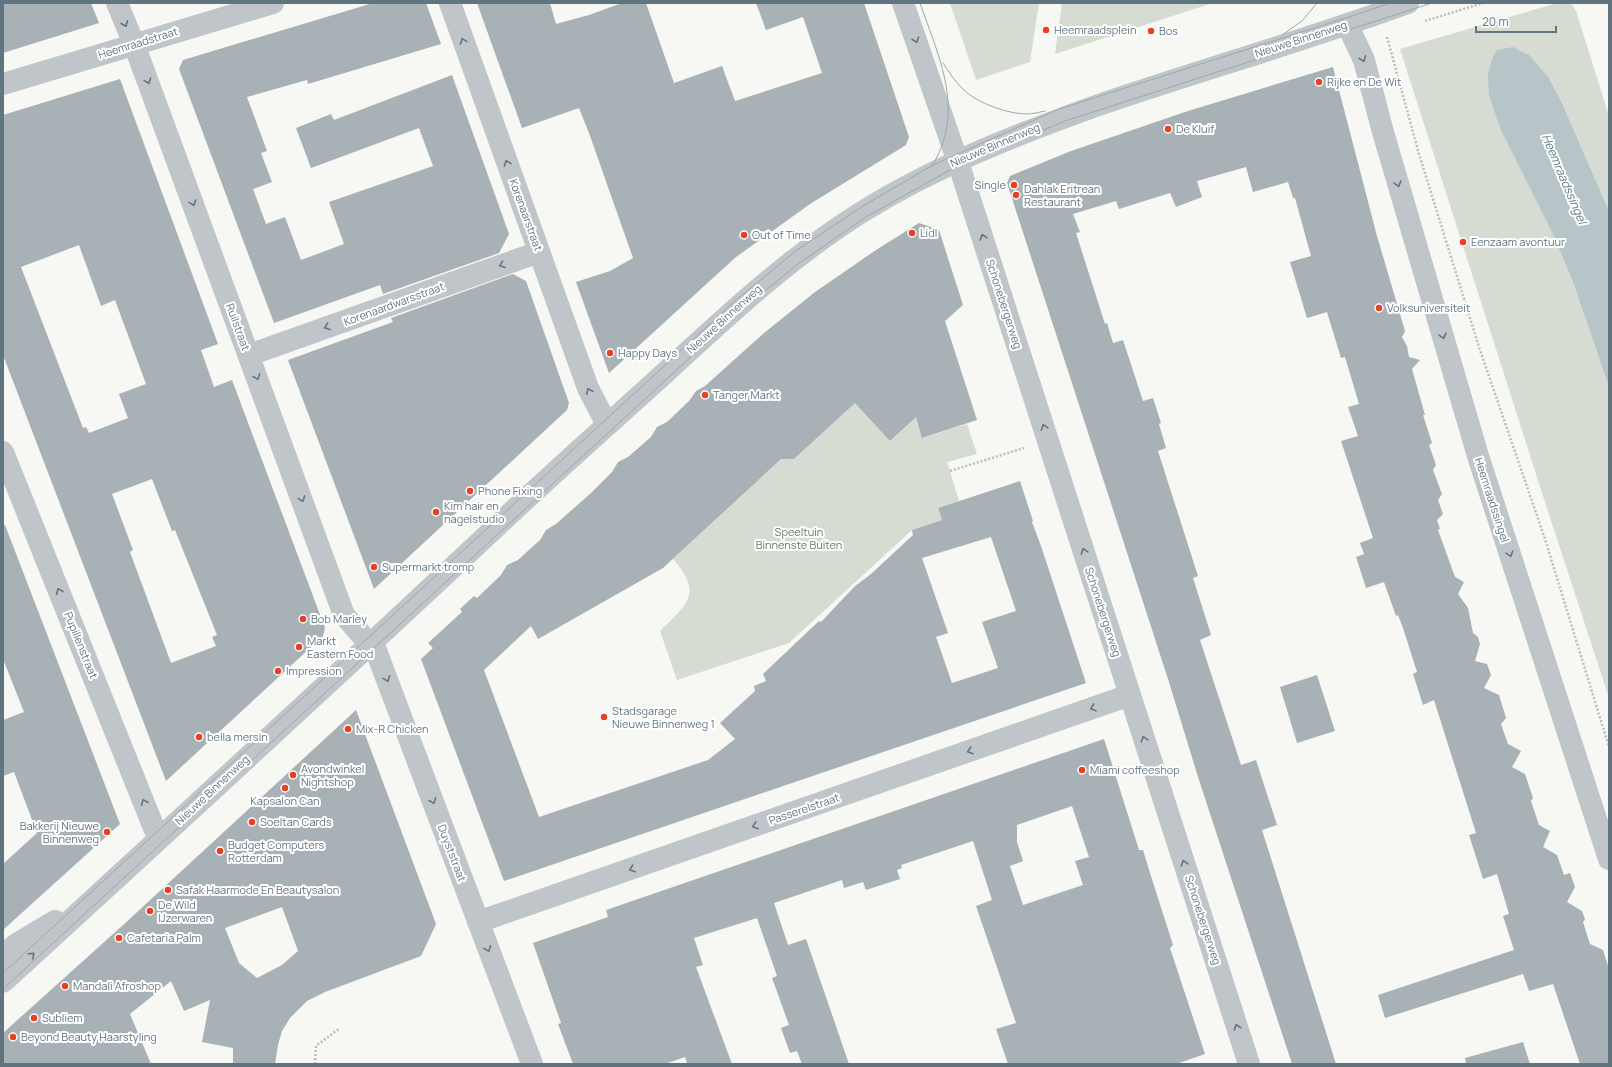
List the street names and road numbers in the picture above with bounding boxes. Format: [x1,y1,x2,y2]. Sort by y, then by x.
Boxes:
street label: Nieuwe Binnenweg [1253,17,1349,61]
street label: Heemraadstraat [96,23,180,62]
street label: Nieuwe Binnenweg [948,119,1042,170]
street label: Korenaarstraat [506,177,546,253]
street label: Schonebergerweg [983,257,1026,351]
street label: Korenaardwarsstraat [341,278,446,329]
street label: Nieuwe Binnenweg [683,281,764,356]
street label: Ruilstraat [223,301,254,352]
street label: Heemraadssingel [1472,456,1513,544]
street label: Schonebergerweg [1082,565,1125,659]
street label: Pupillenstraat [61,609,102,680]
street label: Nieuwe Binnenweg [171,751,252,828]
street label: Passerelstraat [766,789,841,828]
street label: Duyststraat [435,822,470,884]
street label: Schonebergerweg [1182,873,1225,967]

